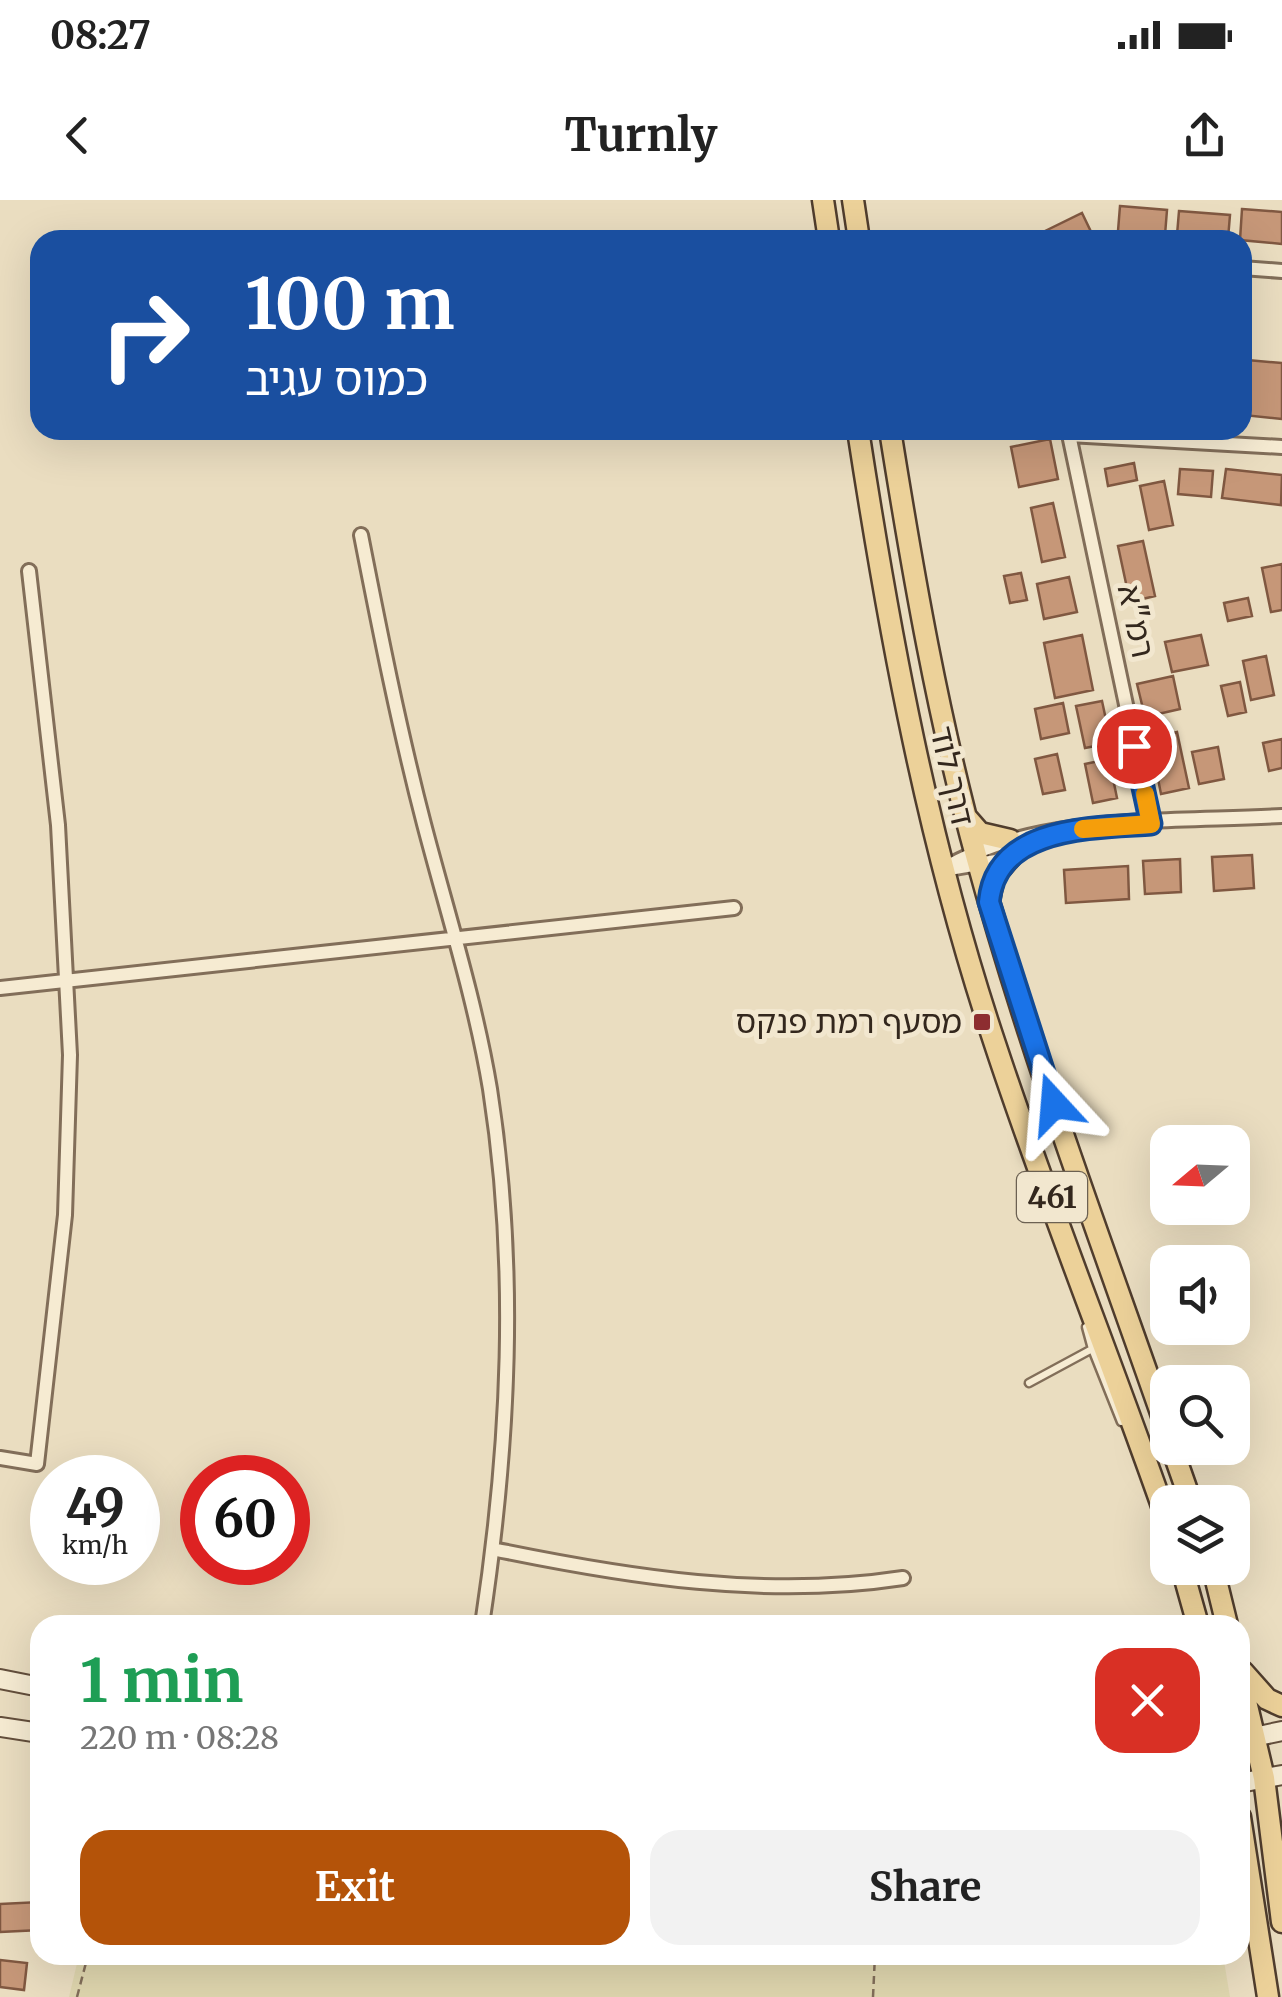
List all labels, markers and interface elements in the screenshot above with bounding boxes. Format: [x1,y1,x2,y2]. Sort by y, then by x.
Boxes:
text: 08:27 [50,12,151,59]
text: Turnly [564,107,718,163]
icon: back [50,108,105,163]
icon: share [1177,108,1232,163]
text: 100 m [245,260,455,348]
icon: right [80,270,210,400]
text: כמוס עגיב [245,351,428,407]
street label: רמ"א [1109,581,1163,661]
pin [1092,704,1177,789]
icon: arrive [1107,719,1162,774]
street label: דרך לוד [921,722,983,830]
place label: מסעף רמת פנקס [735,1002,962,1042]
marker: מסעף רמת פנקס [971,1011,993,1033]
position arrow [1002,1052,1106,1156]
north arrow [1150,1125,1250,1225]
map controls [1150,1125,1250,1585]
road number: 461 [1017,1172,1087,1222]
button: sound [1150,1245,1250,1345]
button: search [1150,1365,1250,1465]
speed limit sign: 60 [180,1455,310,1585]
text: 49 [65,1476,125,1539]
button: layers [1150,1485,1250,1585]
text: km/h [62,1529,128,1561]
text: 1 min [80,1643,243,1718]
button: close [1095,1648,1200,1753]
text: 220 m · 08:28 [80,1718,279,1758]
button: Exit [80,1830,630,1945]
button: Share [650,1830,1200,1945]

